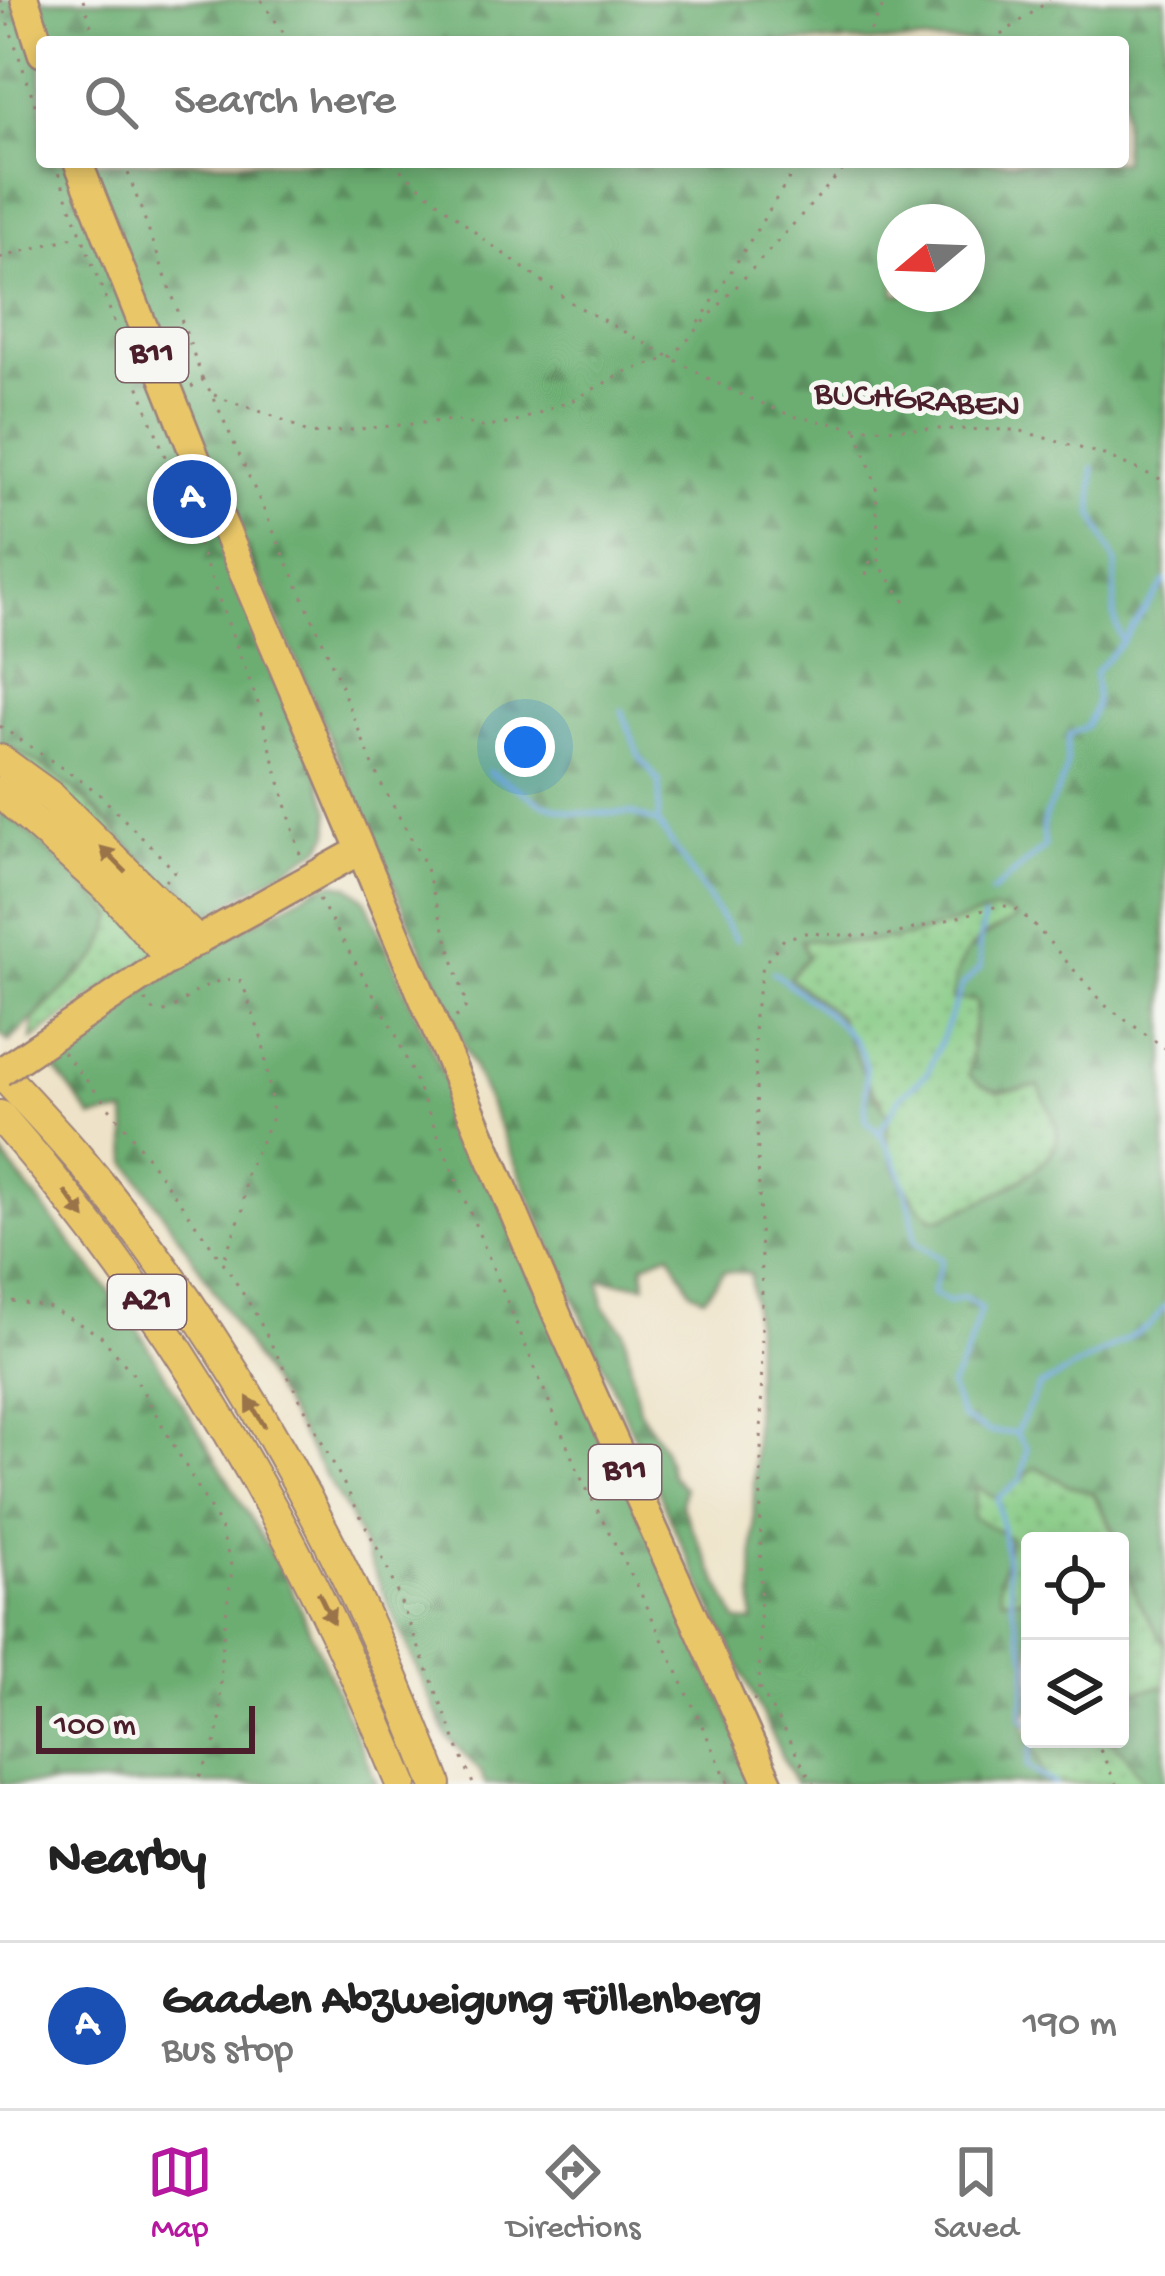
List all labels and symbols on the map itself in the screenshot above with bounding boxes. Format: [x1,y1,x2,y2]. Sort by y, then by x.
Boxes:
north arrow [877,204,985,312]
road number: B11 [116,328,188,382]
street label: BUCHGRABEN [812,373,1021,431]
pin: A [153,454,231,544]
your location [495,717,555,777]
one-way arrow [99,845,128,873]
one-way arrow [63,1189,87,1221]
road number: A21 [108,1275,186,1329]
one-way arrow [246,1395,267,1429]
road number: B11 [589,1445,661,1499]
one-way arrow [315,1590,335,1625]
scale bar [36,1700,255,1753]

